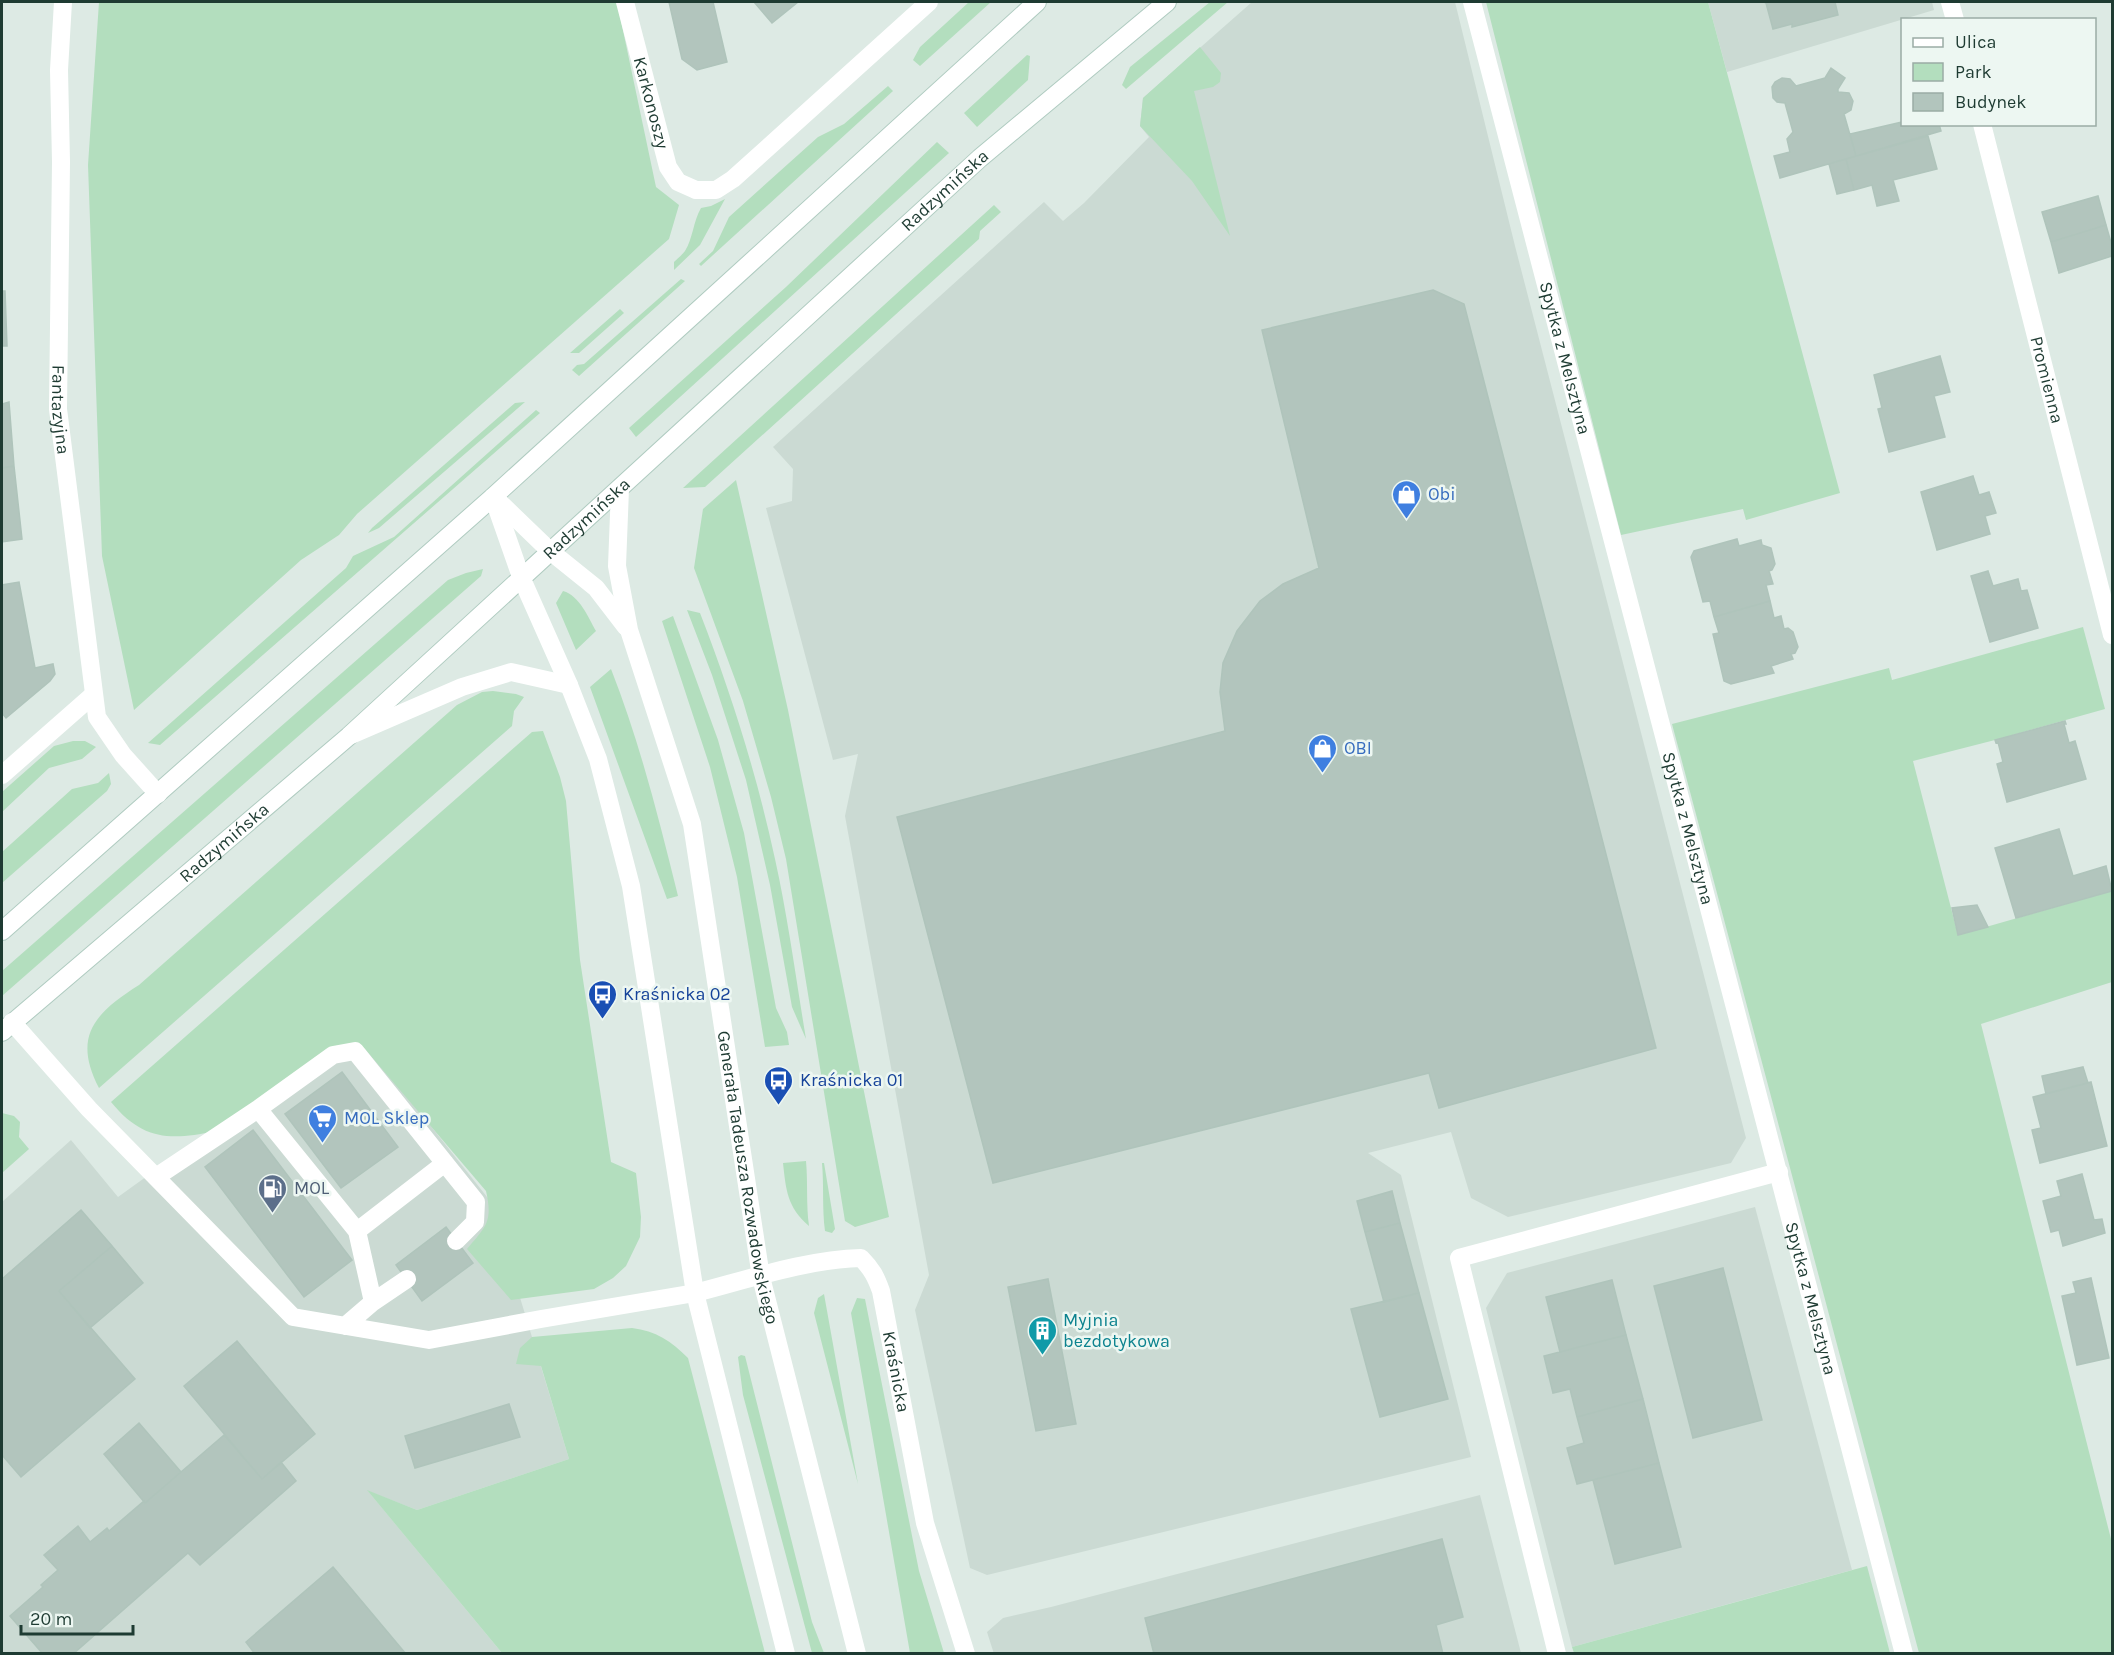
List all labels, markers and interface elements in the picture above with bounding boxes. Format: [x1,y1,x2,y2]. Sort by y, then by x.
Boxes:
legend [1901,18,2096,126]
text: Ulica [1955,31,1996,53]
street label: Karkonoszy [629,54,674,152]
text: Park [1955,61,1992,83]
text: Budynek [1955,91,2026,113]
street label: Radzymińska [896,145,993,236]
street label: Spytka z Melsztyna [1535,279,1596,437]
street label: Promienna [2025,334,2069,426]
street label: Fantazyjna [47,365,75,456]
street label: Radzymińska [538,473,635,564]
shop icon: Obi [1391,478,1423,520]
place label: Obi [1428,483,1456,505]
shop icon: OBI [1307,732,1339,774]
place label: OBI [1344,737,1372,759]
street label: Spytka z Melsztyna [1658,749,1719,907]
street label: Radzymińska [175,798,274,887]
bus stop icon: Kraśnicka 02 [586,978,618,1020]
place label: Kraśnicka 02 [623,983,731,1005]
street label: Generała Tadeusza Rozwadowskiego [713,1029,784,1326]
bus stop icon: Kraśnicka 01 [763,1064,795,1106]
place label: Kraśnicka 01 [800,1069,903,1091]
supermarket icon: MOL Sklep [307,1102,339,1144]
place label: MOL Sklep [344,1107,429,1129]
fuel station icon: MOL [257,1172,289,1214]
place label: MOL [294,1177,330,1199]
street label: Spytka z Melsztyna [1780,1220,1842,1377]
place label: Myjnia bezdotykowa [1063,1309,1170,1352]
building icon: Myjnia bezdotykowa [1026,1314,1058,1356]
street label: Kraśnicka [878,1329,915,1414]
scale bar [21,1598,134,1636]
text: 20 m [30,1608,72,1630]

